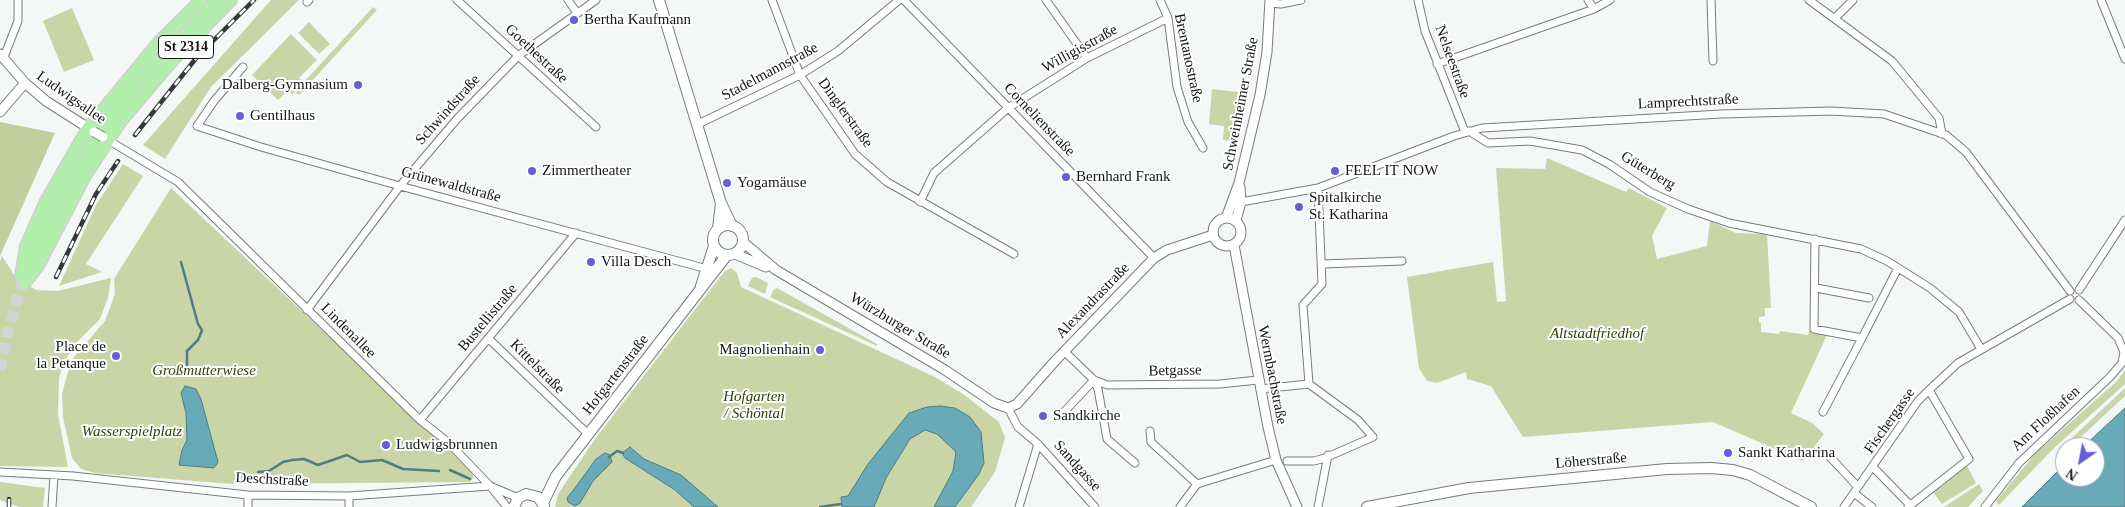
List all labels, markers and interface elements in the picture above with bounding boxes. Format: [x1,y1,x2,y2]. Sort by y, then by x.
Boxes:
place label: Bertha Kaufmann [584,11,691,29]
street label: Brentanostraße [1170,12,1206,104]
marker: Bertha Kaufmann [568,14,580,26]
street label: Goethestraße [501,20,571,88]
street label: Willigisstraße [1039,21,1121,77]
street label: Nelseestraße [1430,23,1474,101]
road number: St 2314 [158,36,214,58]
street label: Schweinheimer Straße [1219,36,1263,172]
street label: Stadelmannstraße [719,39,821,105]
street label: Ludwigsallee [33,67,109,129]
street label: Schwindstraße [412,71,484,149]
street label: Dinglerstraße [814,75,876,151]
place label: Dalberg-Gymnasium [222,76,348,94]
marker: Dalberg-Gymnasium [352,79,364,91]
street label: Cornelienstraße [1000,80,1078,160]
street label: Lamprechtstraße [1637,90,1739,114]
place label: Gentilhaus [250,107,315,125]
marker: Gentilhaus [234,110,246,122]
street label: Güterberg [1617,148,1679,194]
place label: Zimmertheater [542,162,631,180]
place label: FEEL IT NOW [1345,162,1438,180]
street label: Grünewaldstraße [399,163,503,207]
marker: Zimmertheater [526,165,538,177]
marker: FEEL IT NOW [1329,165,1341,177]
place label: Bernhard Frank [1076,168,1171,186]
marker: Bernhard Frank [1060,171,1072,183]
place label: Yogamäuse [737,174,806,192]
marker: Yogamäuse [721,177,733,189]
place label: Spitalkirche St. Katharina [1309,189,1388,224]
marker: Spitalkirche St. Katharina [1293,201,1305,213]
place label: Villa Desch [601,253,671,271]
marker: Villa Desch [585,256,597,268]
street label: Alexandrastraße [1052,259,1134,343]
street label: Bustellistraße [455,281,521,355]
street label: Würzburger Straße [846,289,954,363]
street label: Lindenallee [317,300,379,362]
street label: Wermbachstraße [1254,324,1290,426]
park label: Altstadtfriedhof [1550,325,1644,343]
street label: Hofgartenstraße [579,331,653,419]
street label: Kittelstraße [506,336,568,398]
place label: Place de la Petanque [36,338,106,373]
place label: Magnolienhain [719,341,810,359]
marker: Magnolienhain [814,344,826,356]
marker: Place de la Petanque [110,350,122,362]
park label: Großmutterwiese [152,362,256,380]
street label: Betgasse [1148,362,1202,380]
street label: Am Floßhafen [2008,383,2084,455]
street label: Fischergasse [1861,385,1919,457]
park label: Hofgarten / Schöntal [723,388,785,423]
place label: Sandkirche [1053,407,1120,425]
marker: Sandkirche [1037,410,1049,422]
park label: Wasserspielplatz [82,423,182,441]
place label: Ludwigsbrunnen [396,436,498,454]
street label: Sandgasse [1049,437,1105,495]
north arrow [2055,437,2105,487]
marker: Ludwigsbrunnen [380,439,392,451]
place label: Sankt Katharina [1738,444,1835,462]
marker: Sankt Katharina [1722,447,1734,459]
street label: Löherstraße [1555,449,1627,473]
text: N [2064,465,2080,483]
street label: Deschstraße [235,469,309,491]

